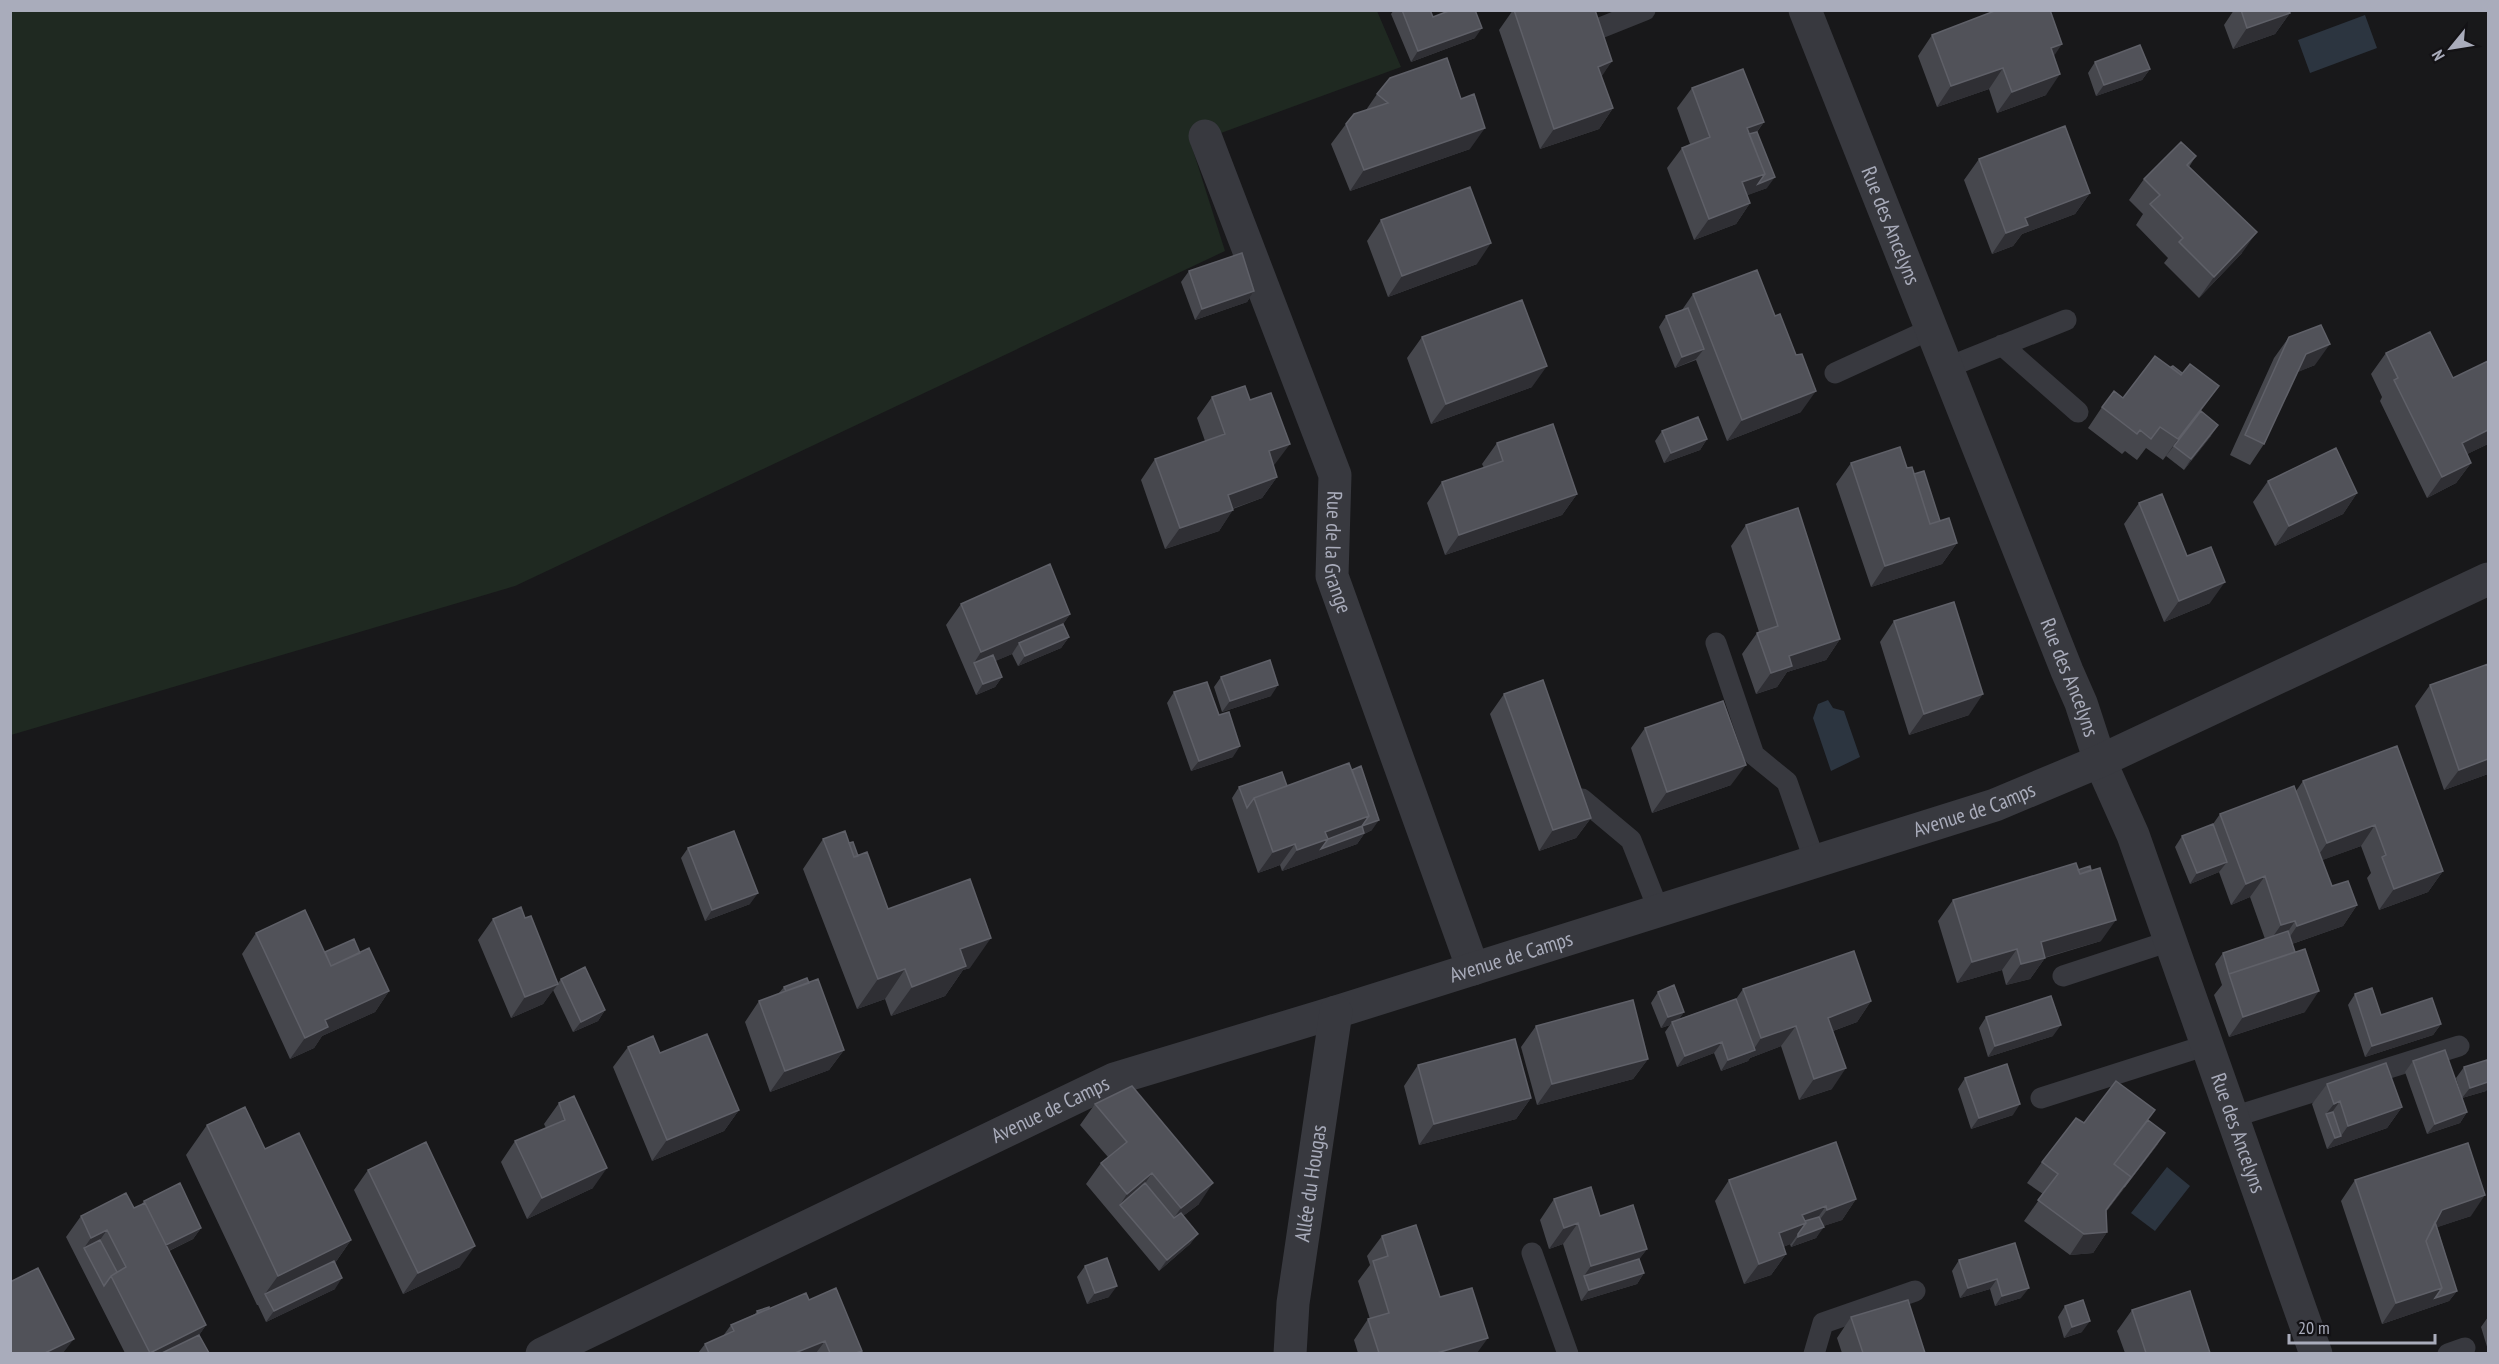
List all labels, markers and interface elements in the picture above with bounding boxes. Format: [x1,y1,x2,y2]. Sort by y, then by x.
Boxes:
north arrow [2421,18,2481,78]
text: N [2427,47,2449,64]
street label: Rue des Ancelyns [1855,162,1927,289]
street label: Rue de la Grange [1319,491,1358,617]
street label: Rue des Ancelyns [2034,614,2105,740]
street label: Avenue de Camps [1910,776,2039,843]
street label: Avenue de Camps [1446,925,1576,989]
street label: Avenue de Camps [987,1069,1113,1149]
street label: Rue des Ancelyns [2205,1069,2272,1196]
street label: Allée du Hougas [1288,1123,1332,1244]
scale bar [2289,1307,2434,1345]
text: 20 m [2298,1316,2330,1339]

